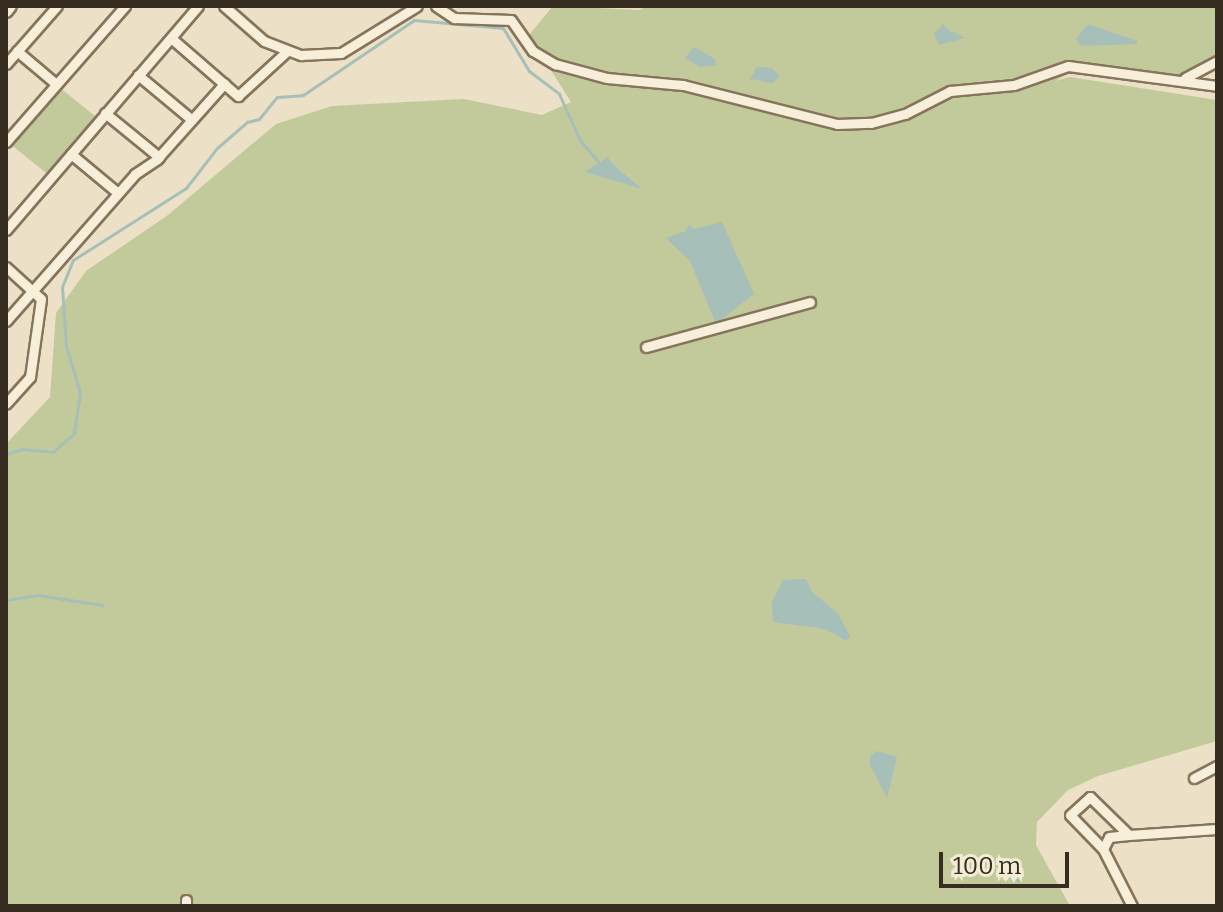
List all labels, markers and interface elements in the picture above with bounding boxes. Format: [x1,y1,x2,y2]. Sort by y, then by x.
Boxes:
scale bar [943,836,1073,886]
text: 100 m [953,852,1021,880]

